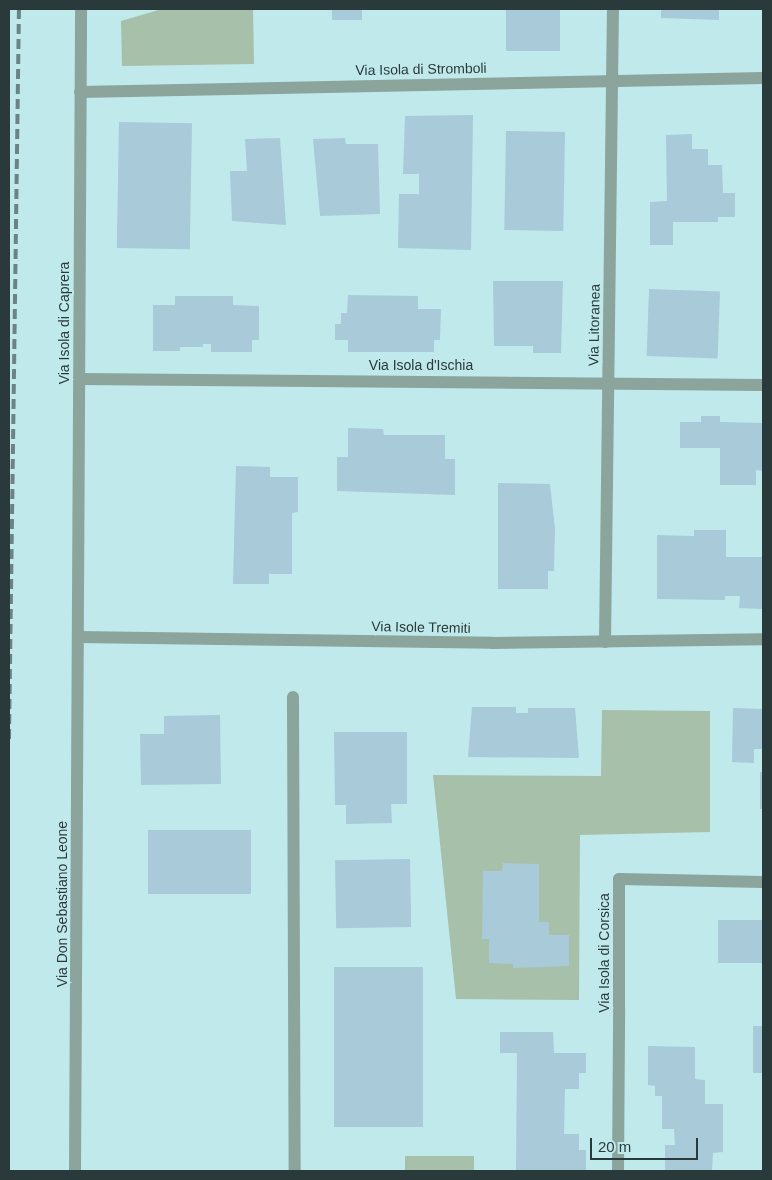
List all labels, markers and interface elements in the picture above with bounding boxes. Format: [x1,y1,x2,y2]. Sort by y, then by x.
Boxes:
street label: Via Isola di Stromboli [355,59,487,79]
street label: Via Isola di Caprera [56,262,72,384]
street label: Via Litoranea [585,284,603,366]
street label: Via Isola d'Ischia [369,357,473,373]
street label: Via Isole Tremiti [371,618,471,636]
street label: Via Don Sebastiano Leone [54,821,70,987]
street label: Via Isola di Corsica [596,893,612,1013]
scale bar [592,1128,700,1160]
text: 20 m [598,1138,631,1155]

